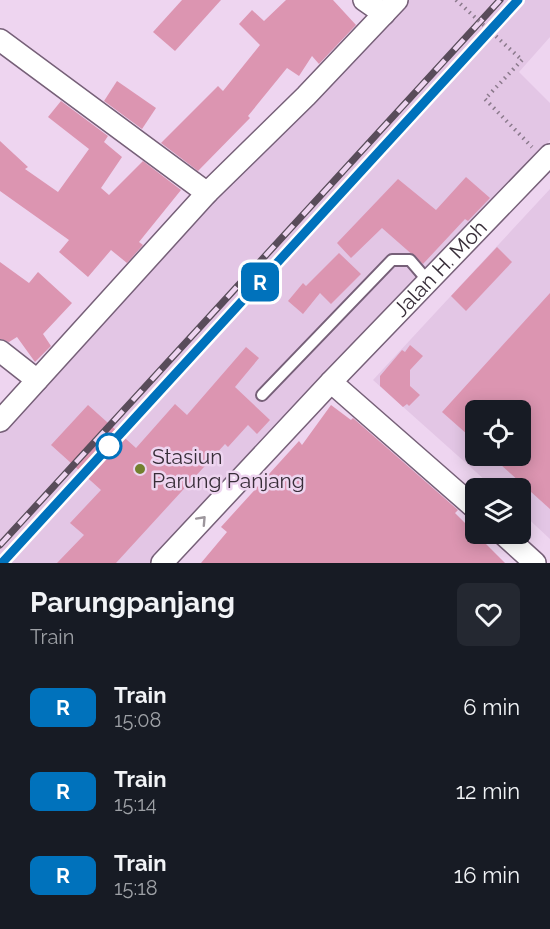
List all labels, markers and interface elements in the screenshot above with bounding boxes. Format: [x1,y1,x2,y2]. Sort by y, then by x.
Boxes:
street label: Jalan H. Moh [388,215,492,322]
line badge: R [240,262,280,302]
text: R [253,270,267,295]
map controls [465,400,531,544]
button: locate [465,400,531,466]
unlabelled marker [96,433,122,459]
place label: Stasiun Parung Panjang [152,444,305,493]
marker: Stasiun Parung Panjang [133,462,147,476]
button: layers [465,478,531,544]
one-way arrow [194,517,205,528]
button: heart [457,583,520,646]
text: Parungpanjang [30,586,235,619]
text: Train [30,625,74,649]
text: Train [114,682,167,708]
text: 6 min [463,694,520,720]
text: R [56,695,70,720]
text: 15:08 [114,708,161,732]
text: Train [114,766,167,792]
text: 12 min [456,778,520,804]
text: R [56,779,70,804]
text: 15:14 [114,792,157,816]
text: Train [114,850,167,876]
text: 16 min [454,862,520,888]
text: R [56,863,70,888]
text: 15:18 [114,876,158,900]

